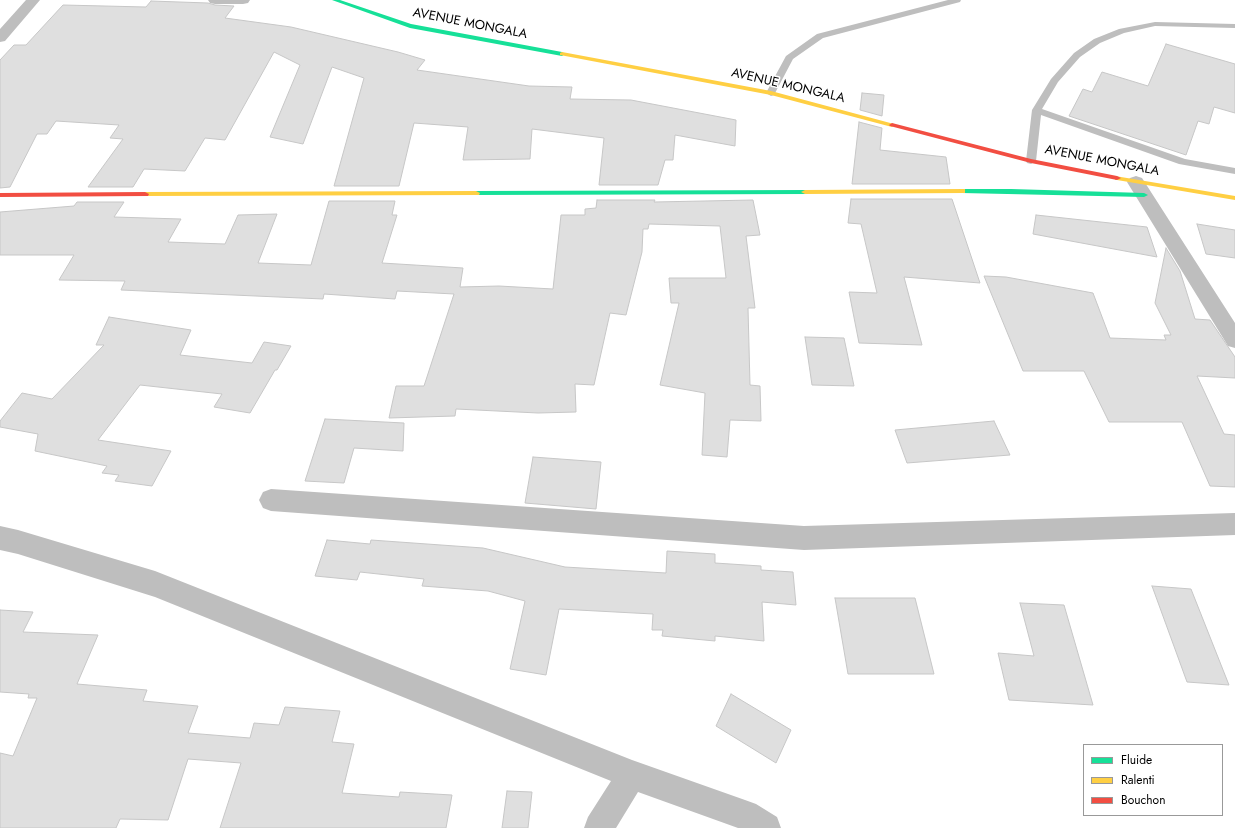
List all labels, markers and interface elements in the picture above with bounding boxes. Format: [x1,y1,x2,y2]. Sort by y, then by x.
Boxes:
street label: AVENUE MONGALA [411,5,529,43]
street label: AVENUE MONGALA [730,65,846,107]
street label: AVENUE MONGALA [1043,142,1161,180]
legend [1083,744,1223,816]
text: Fluide [1121,751,1152,769]
text: Ralenti [1121,771,1155,789]
text: Bouchon [1121,791,1165,809]

